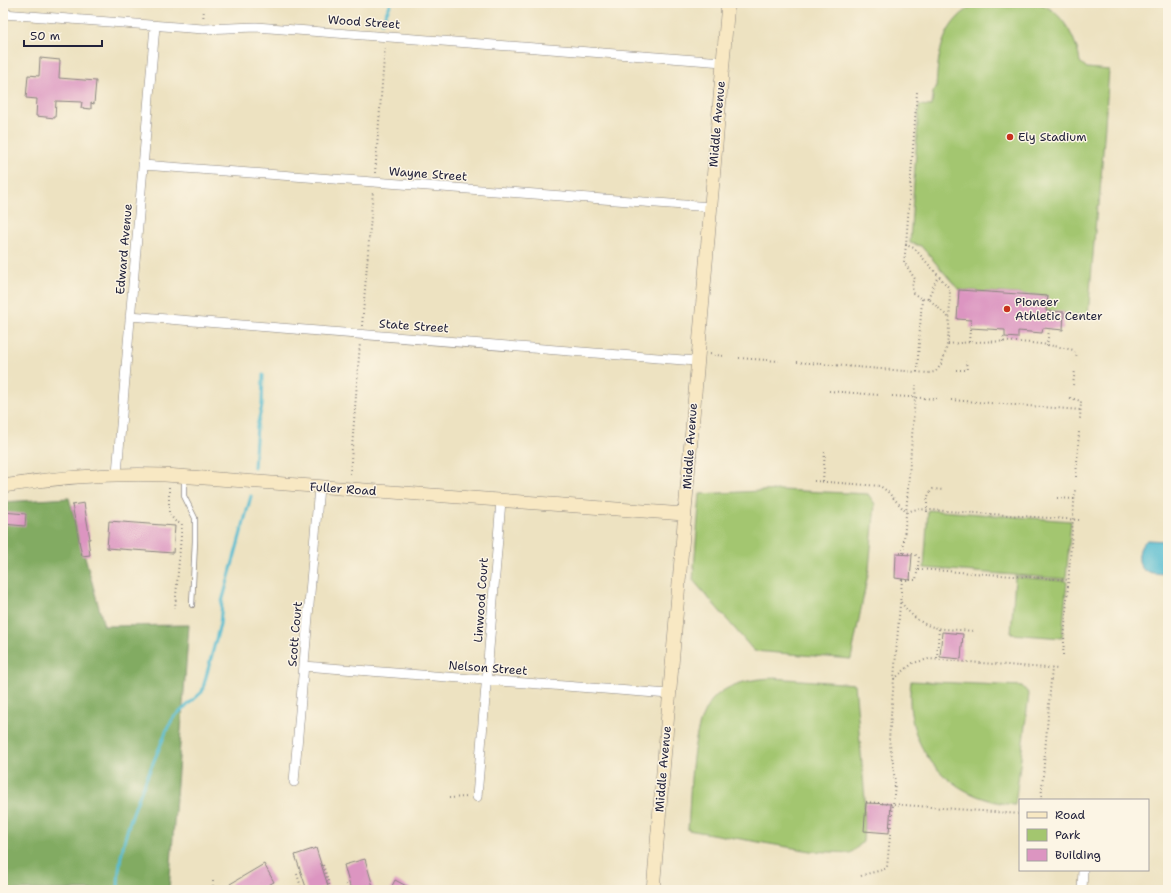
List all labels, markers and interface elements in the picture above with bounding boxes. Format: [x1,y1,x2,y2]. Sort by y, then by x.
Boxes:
street label: Wood Street [327,11,401,33]
scale bar [24,22,102,48]
text: 50 m [30,28,60,44]
street label: Middle Avenue [705,80,729,168]
place label: Ely Stadium [1018,129,1087,145]
marker: Ely Stadium [1005,132,1015,142]
street label: Wayne Street [388,163,468,185]
street label: Edward Avenue [112,203,136,295]
place label: Pioneer Athletic Center [1015,294,1103,324]
marker: Pioneer Athletic Center [1002,304,1012,314]
street label: State Street [379,316,449,336]
street label: Middle Avenue [679,402,701,490]
street label: Fuller Road [309,479,377,499]
street label: Linwood Court [470,557,492,643]
street label: Scott Court [284,601,306,667]
street label: Nelson Street [448,657,528,679]
street label: Middle Avenue [651,725,675,813]
legend [1019,799,1149,871]
text: Road [1055,807,1086,823]
text: Park [1055,827,1081,843]
text: Building [1055,847,1101,863]

